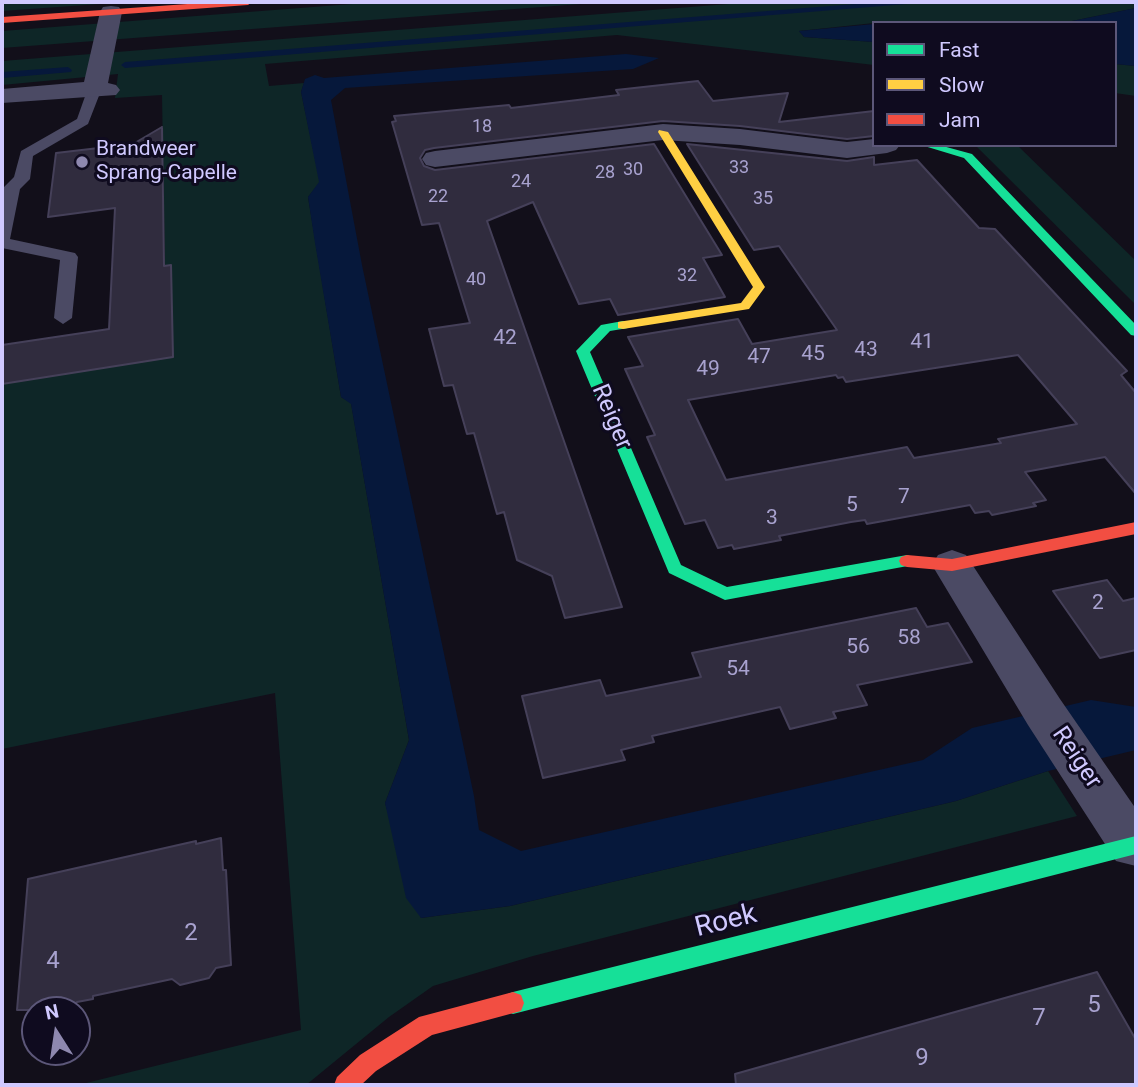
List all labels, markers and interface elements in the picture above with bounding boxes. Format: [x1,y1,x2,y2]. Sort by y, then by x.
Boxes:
legend [872,21,1117,147]
text: Fast [939,38,979,62]
text: Slow [939,73,984,97]
text: Jam [939,108,980,132]
house number: 18 [472,116,492,138]
place label: Brandweer Sprang-Capelle [96,137,237,187]
marker: Brandweer Sprang-Capelle [74,154,90,170]
house number: 33 [729,157,749,179]
house number: 30 [623,159,643,181]
house number: 28 [595,162,615,184]
house number: 24 [511,171,531,193]
house number: 22 [428,186,448,208]
house number: 35 [753,188,773,210]
house number: 32 [677,265,697,287]
house number: 40 [466,269,486,291]
house number: 42 [493,326,517,352]
house number: 41 [910,330,934,356]
house number: 43 [854,338,878,364]
house number: 45 [801,342,825,368]
house number: 47 [747,345,771,371]
house number: 49 [696,357,720,383]
street label: Reiger [585,380,637,454]
house number: 7 [898,485,910,511]
house number: 5 [846,493,858,519]
house number: 3 [766,506,778,532]
house number: 2 [1092,591,1104,617]
house number: 58 [897,626,921,652]
house number: 56 [846,635,870,661]
house number: 54 [726,657,750,683]
street label: Reiger [1045,722,1107,794]
street label: Roek [692,898,760,946]
house number: 2 [184,920,198,948]
house number: 4 [46,948,60,976]
house number: 5 [1087,992,1101,1020]
north arrow [21,996,91,1066]
text: N [43,999,61,1025]
house number: 7 [1032,1005,1046,1033]
house number: 9 [915,1045,929,1073]

